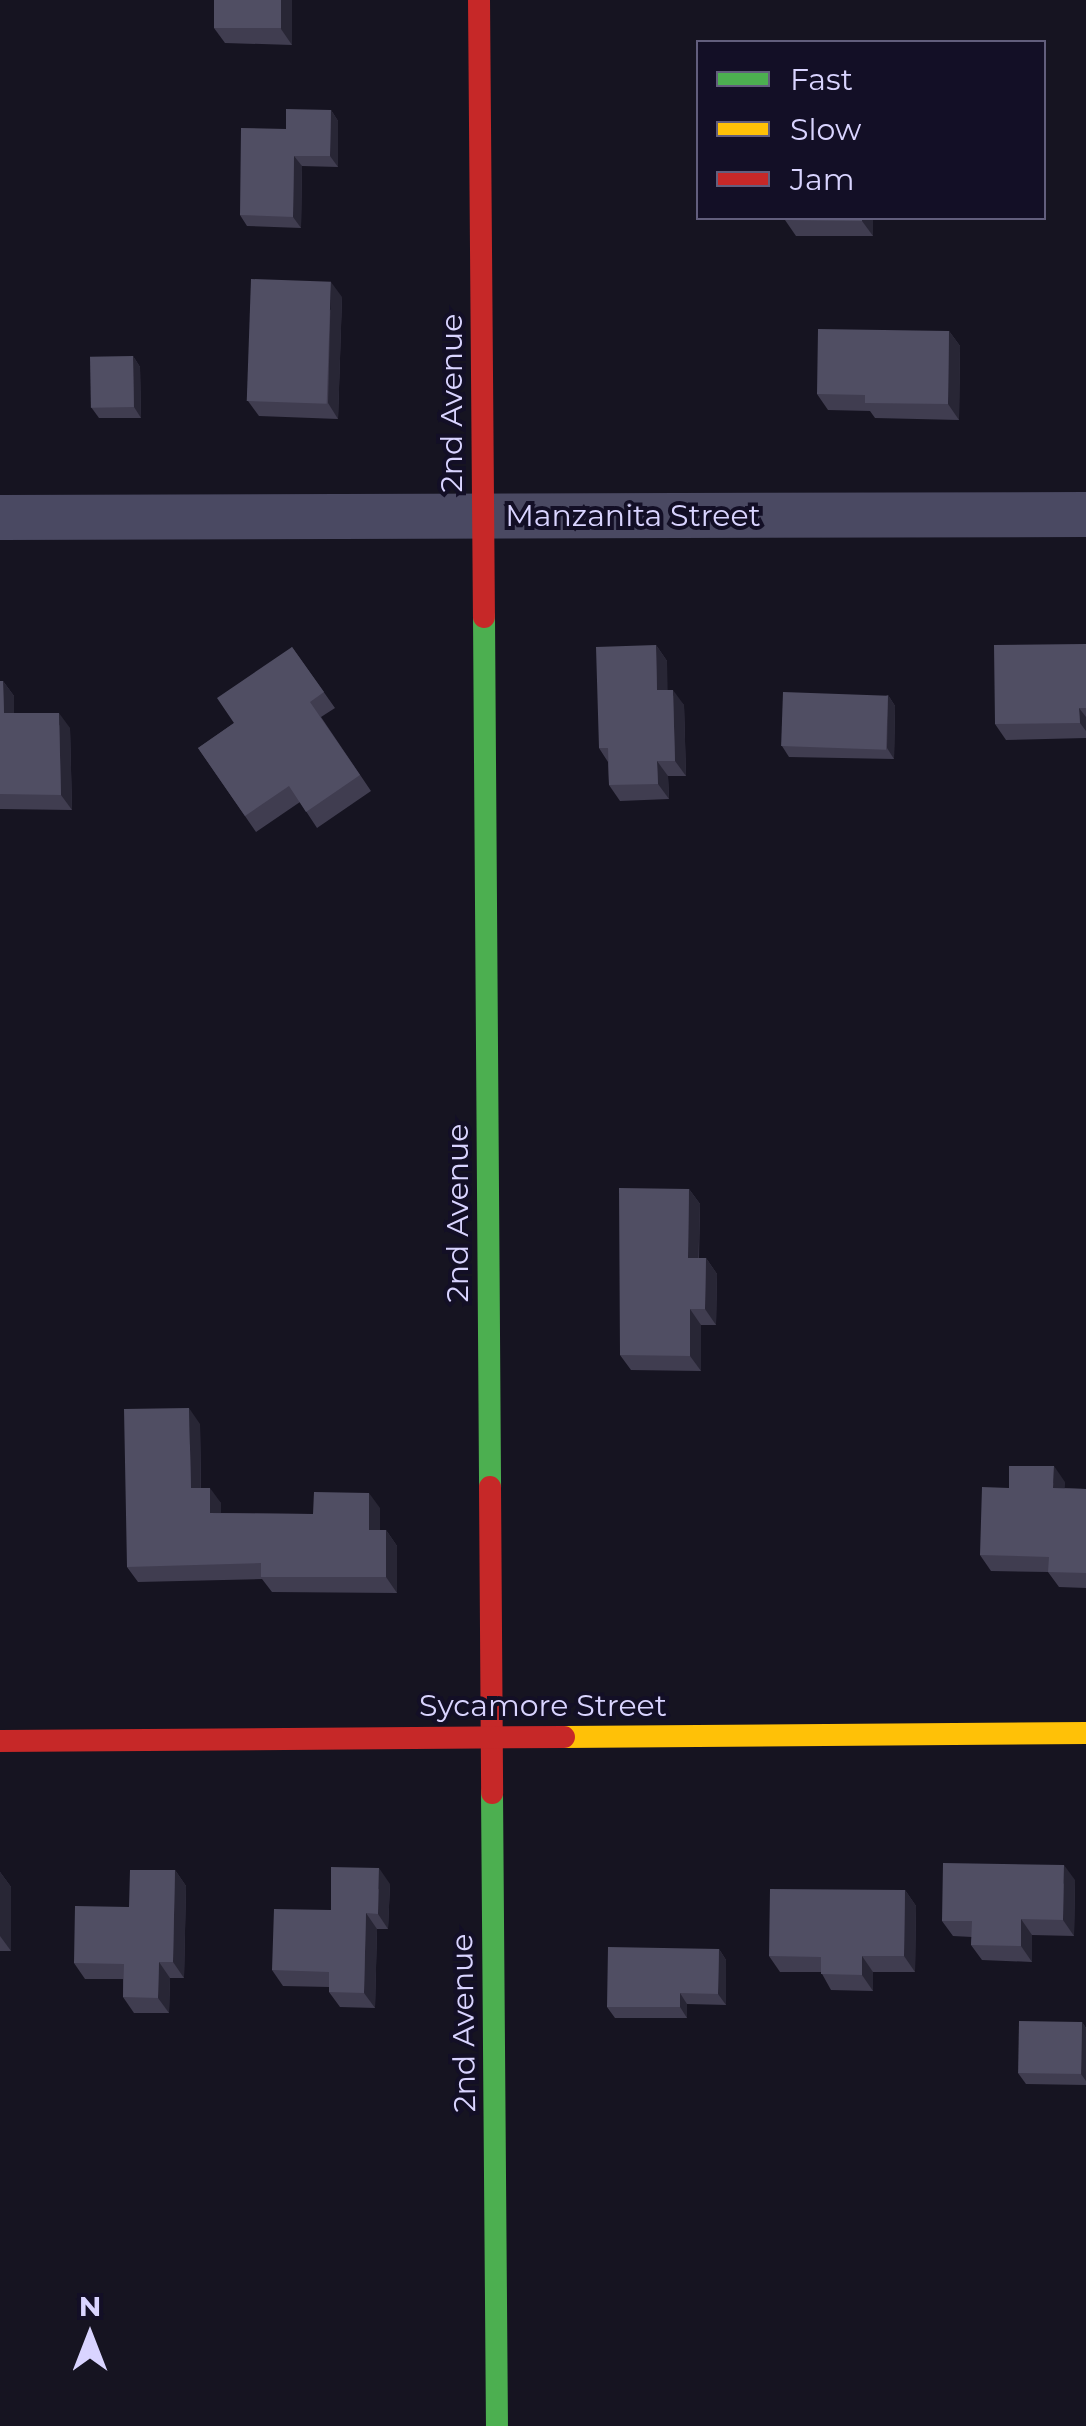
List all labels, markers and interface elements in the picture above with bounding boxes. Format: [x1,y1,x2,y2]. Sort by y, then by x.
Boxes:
legend [696,40,1046,220]
text: Fast [790,61,853,98]
text: Slow [790,111,861,148]
text: Jam [790,161,855,198]
street label: 2nd Avenue [434,314,470,492]
street label: Manzanita Street [505,498,761,534]
street label: 2nd Avenue [440,1124,476,1302]
street label: Sycamore Street [419,1688,667,1724]
street label: 2nd Avenue [444,1933,484,2113]
north arrow [40,2286,140,2386]
text: N [79,2289,101,2323]

